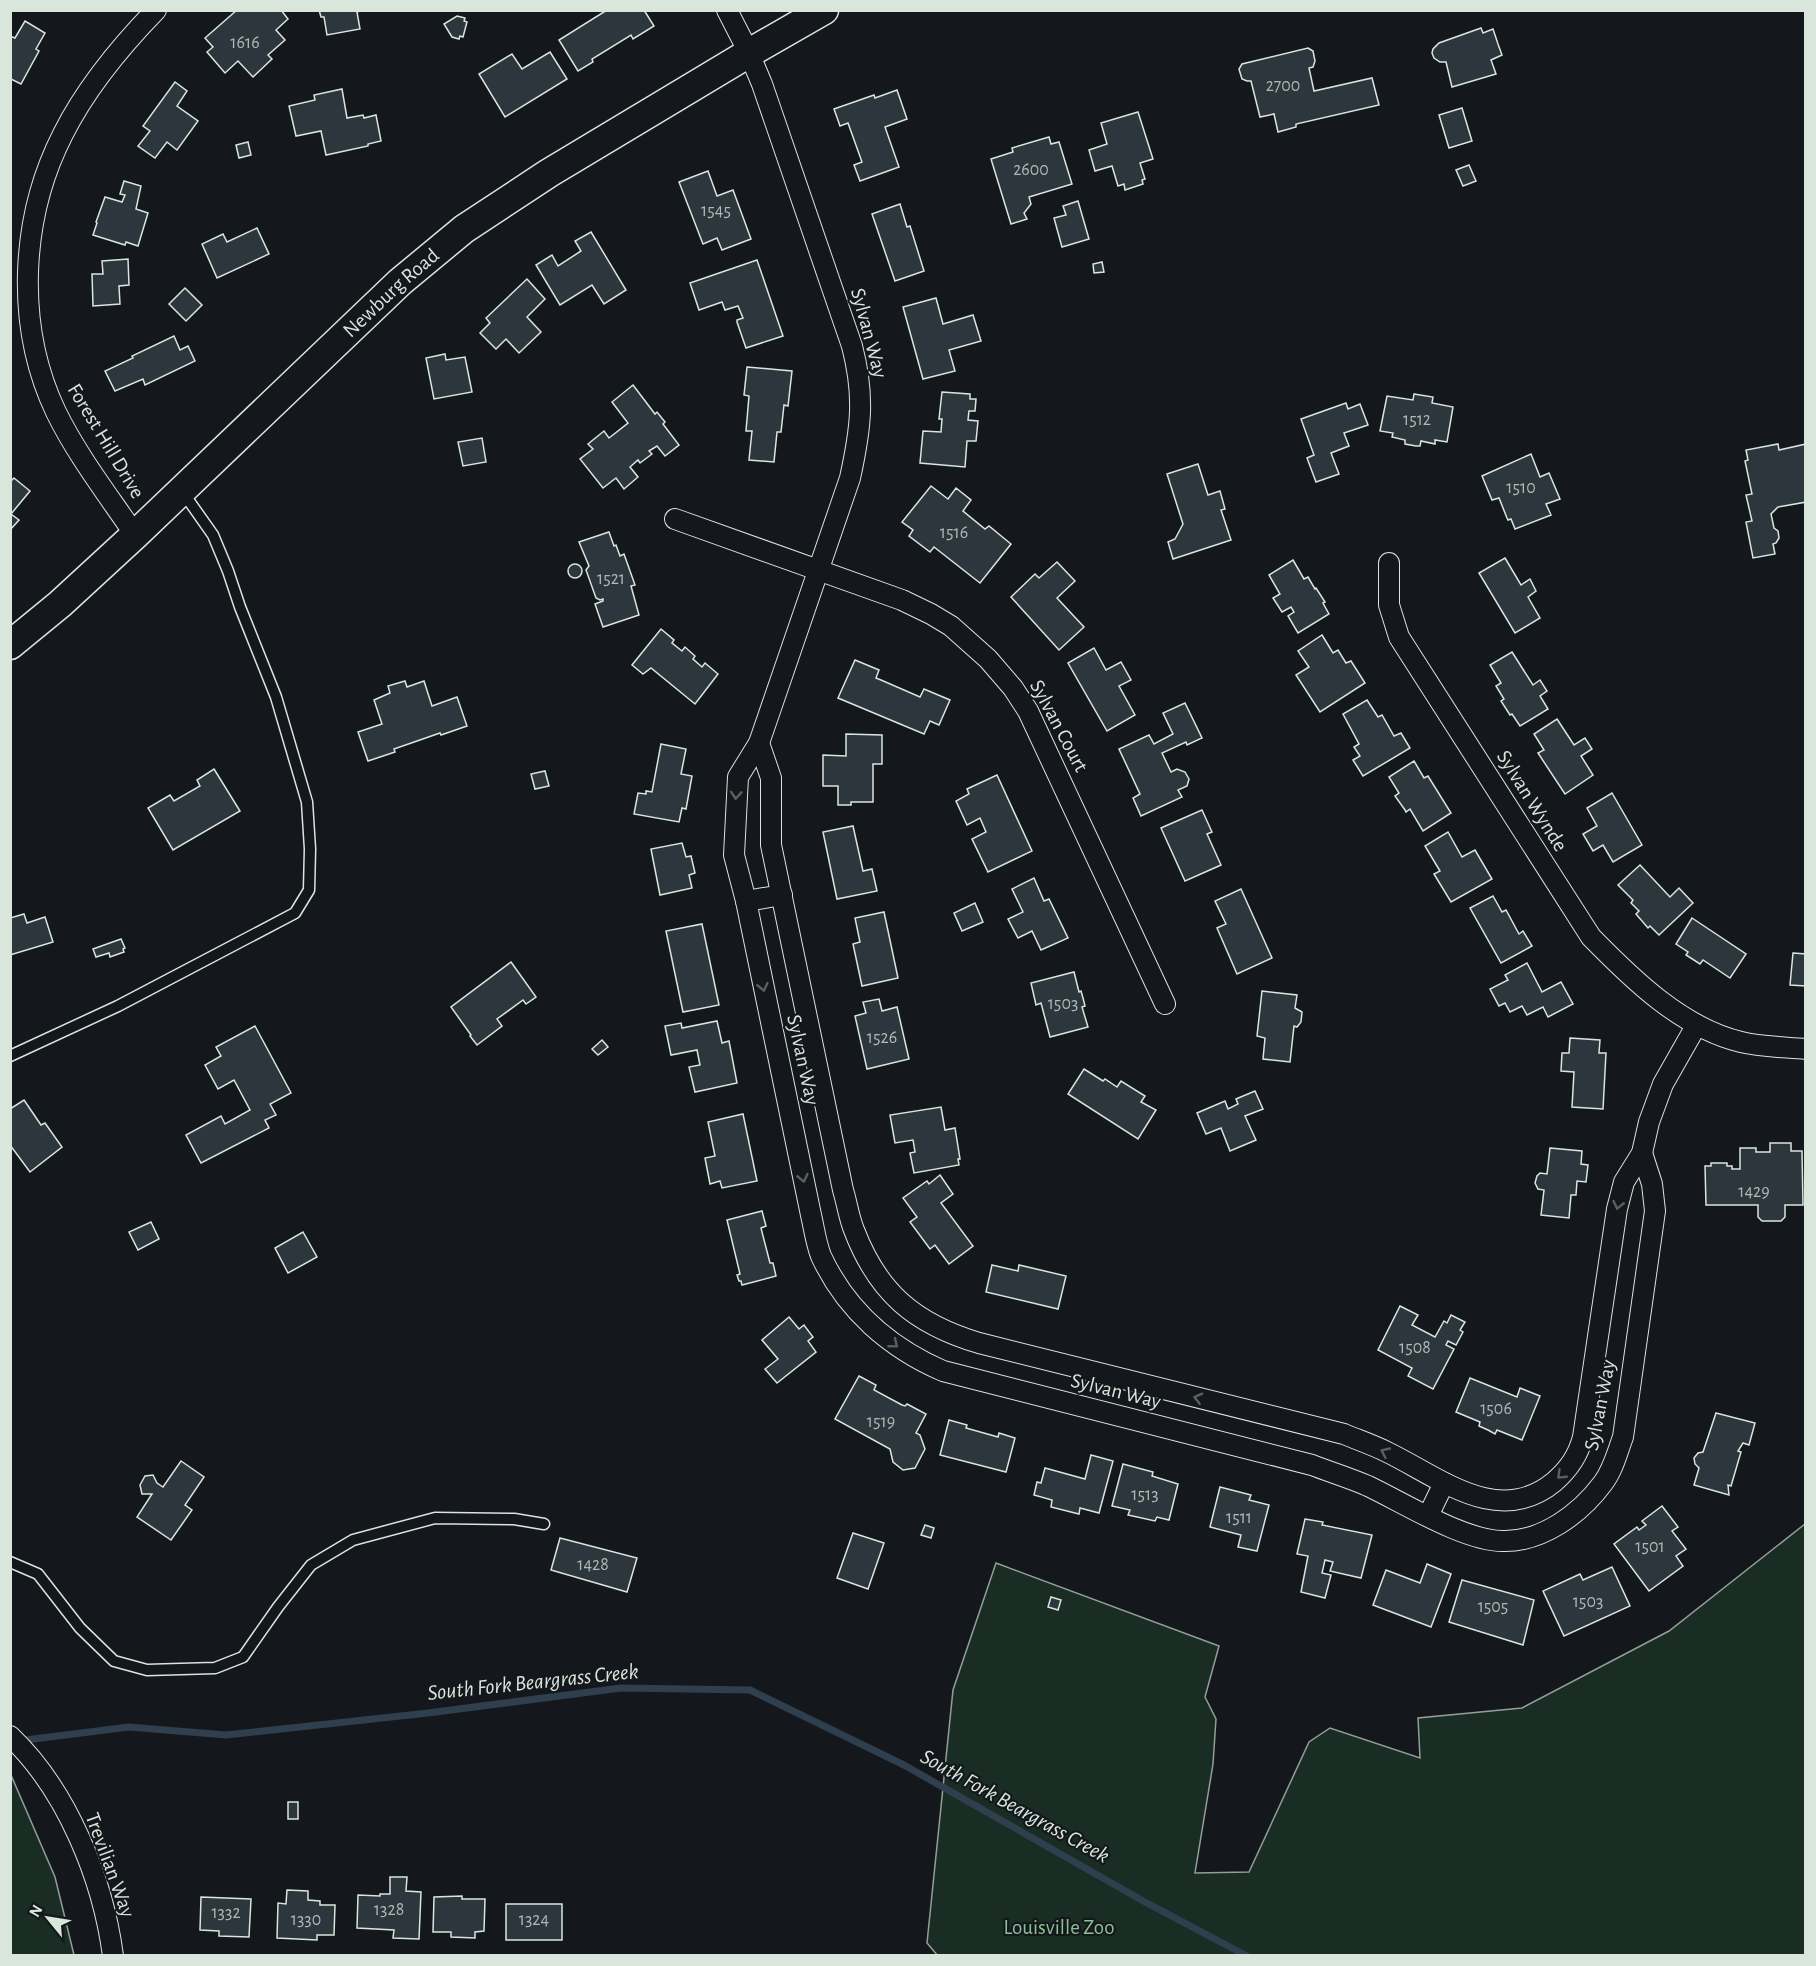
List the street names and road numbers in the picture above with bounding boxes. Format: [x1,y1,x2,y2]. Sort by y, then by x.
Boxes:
street label: Newburg Road [339,244,443,341]
street label: Sylvan Way [847,286,891,380]
street label: Forest Hill Drive [64,380,148,502]
street label: Sylvan Court [1026,677,1092,776]
street label: Sylvan Wynde [1493,747,1571,855]
street label: Sylvan Way [783,1013,823,1107]
street label: Sylvan Way [1581,1358,1619,1452]
street label: Sylvan Way [1069,1370,1163,1412]
street label: Trevilian Way [81,1810,139,1920]

